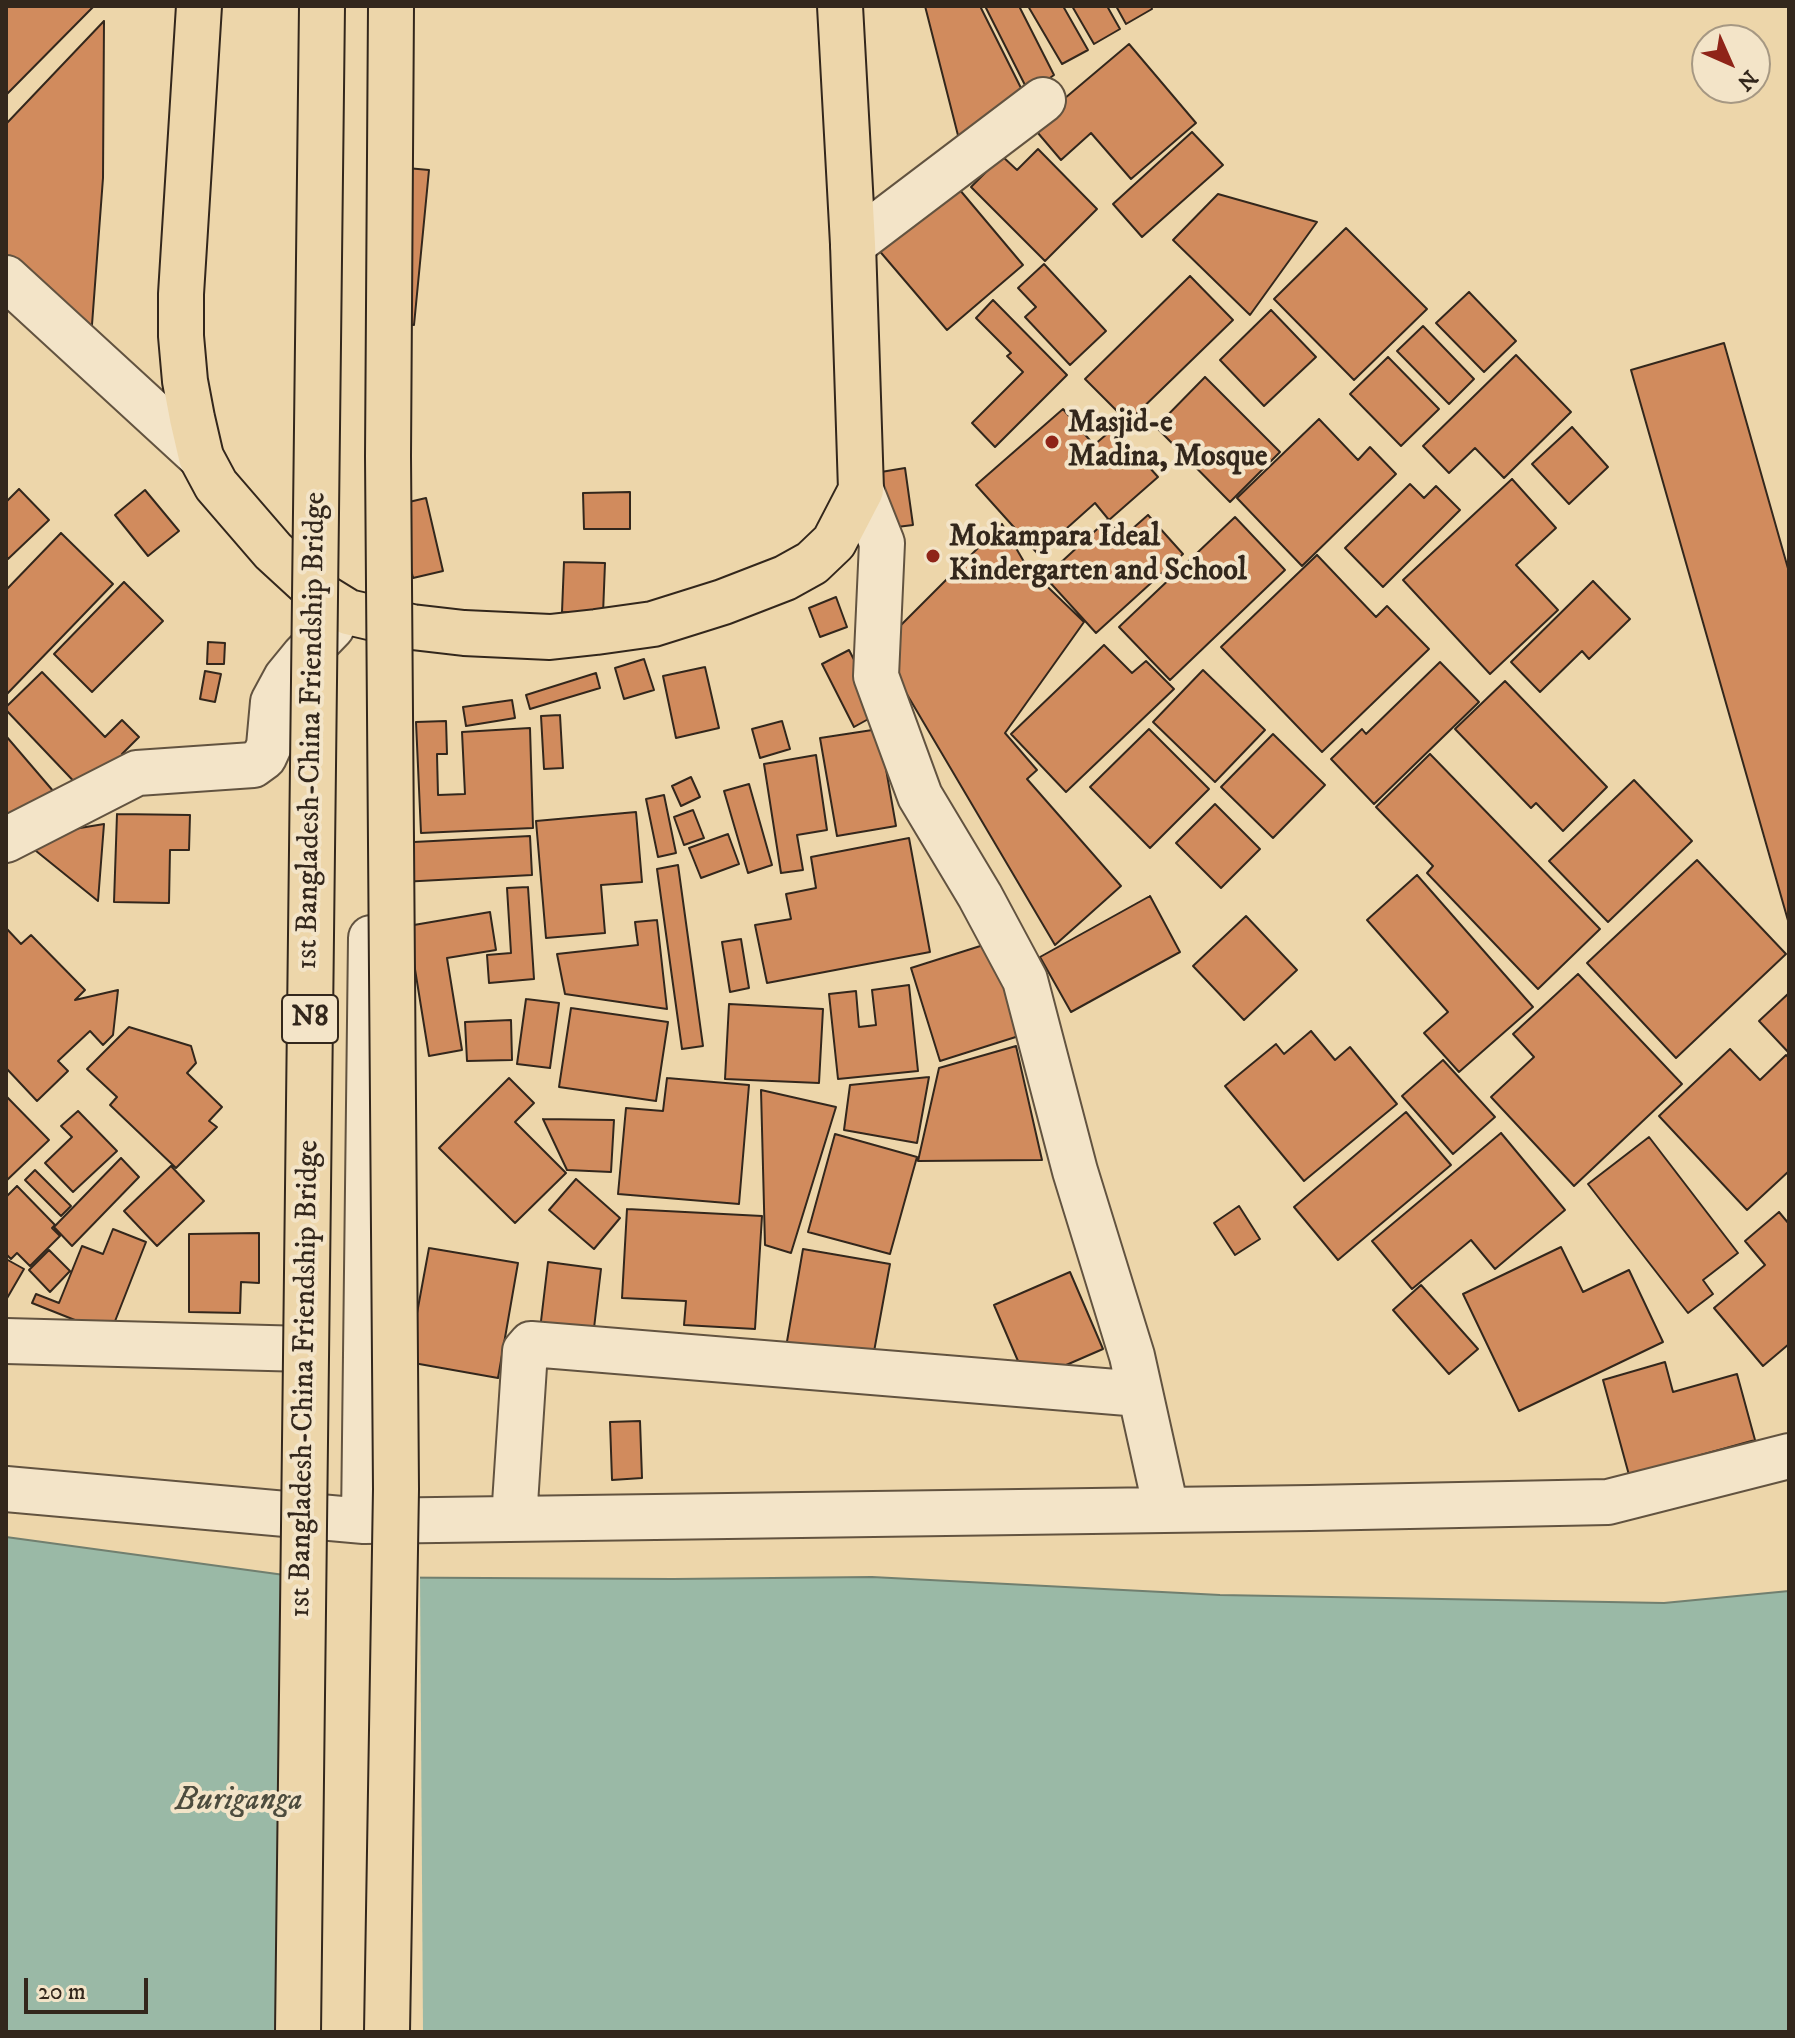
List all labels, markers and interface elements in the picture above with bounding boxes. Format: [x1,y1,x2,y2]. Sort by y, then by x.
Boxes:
north arrow [1691,24,1771,104]
text: N [1731,64,1763,96]
place label: Masjid-e Madina, Mosque [1068,407,1267,478]
marker: Masjid-e Madina, Mosque [1043,433,1061,451]
street label: 1st Bangladesh-China Friendship Bridge [291,492,335,970]
place label: Mokampara Ideal Kindergarten and School [949,521,1247,592]
marker: Mokampara Ideal Kindergarten and School [924,547,942,565]
road number: N8 [282,995,338,1043]
street label: 1st Bangladesh-China Friendship Bridge [284,1140,328,1618]
water label: Buriganga [175,1783,303,1821]
scale bar [28,1962,152,2012]
text: 20 m [38,1977,86,2007]

